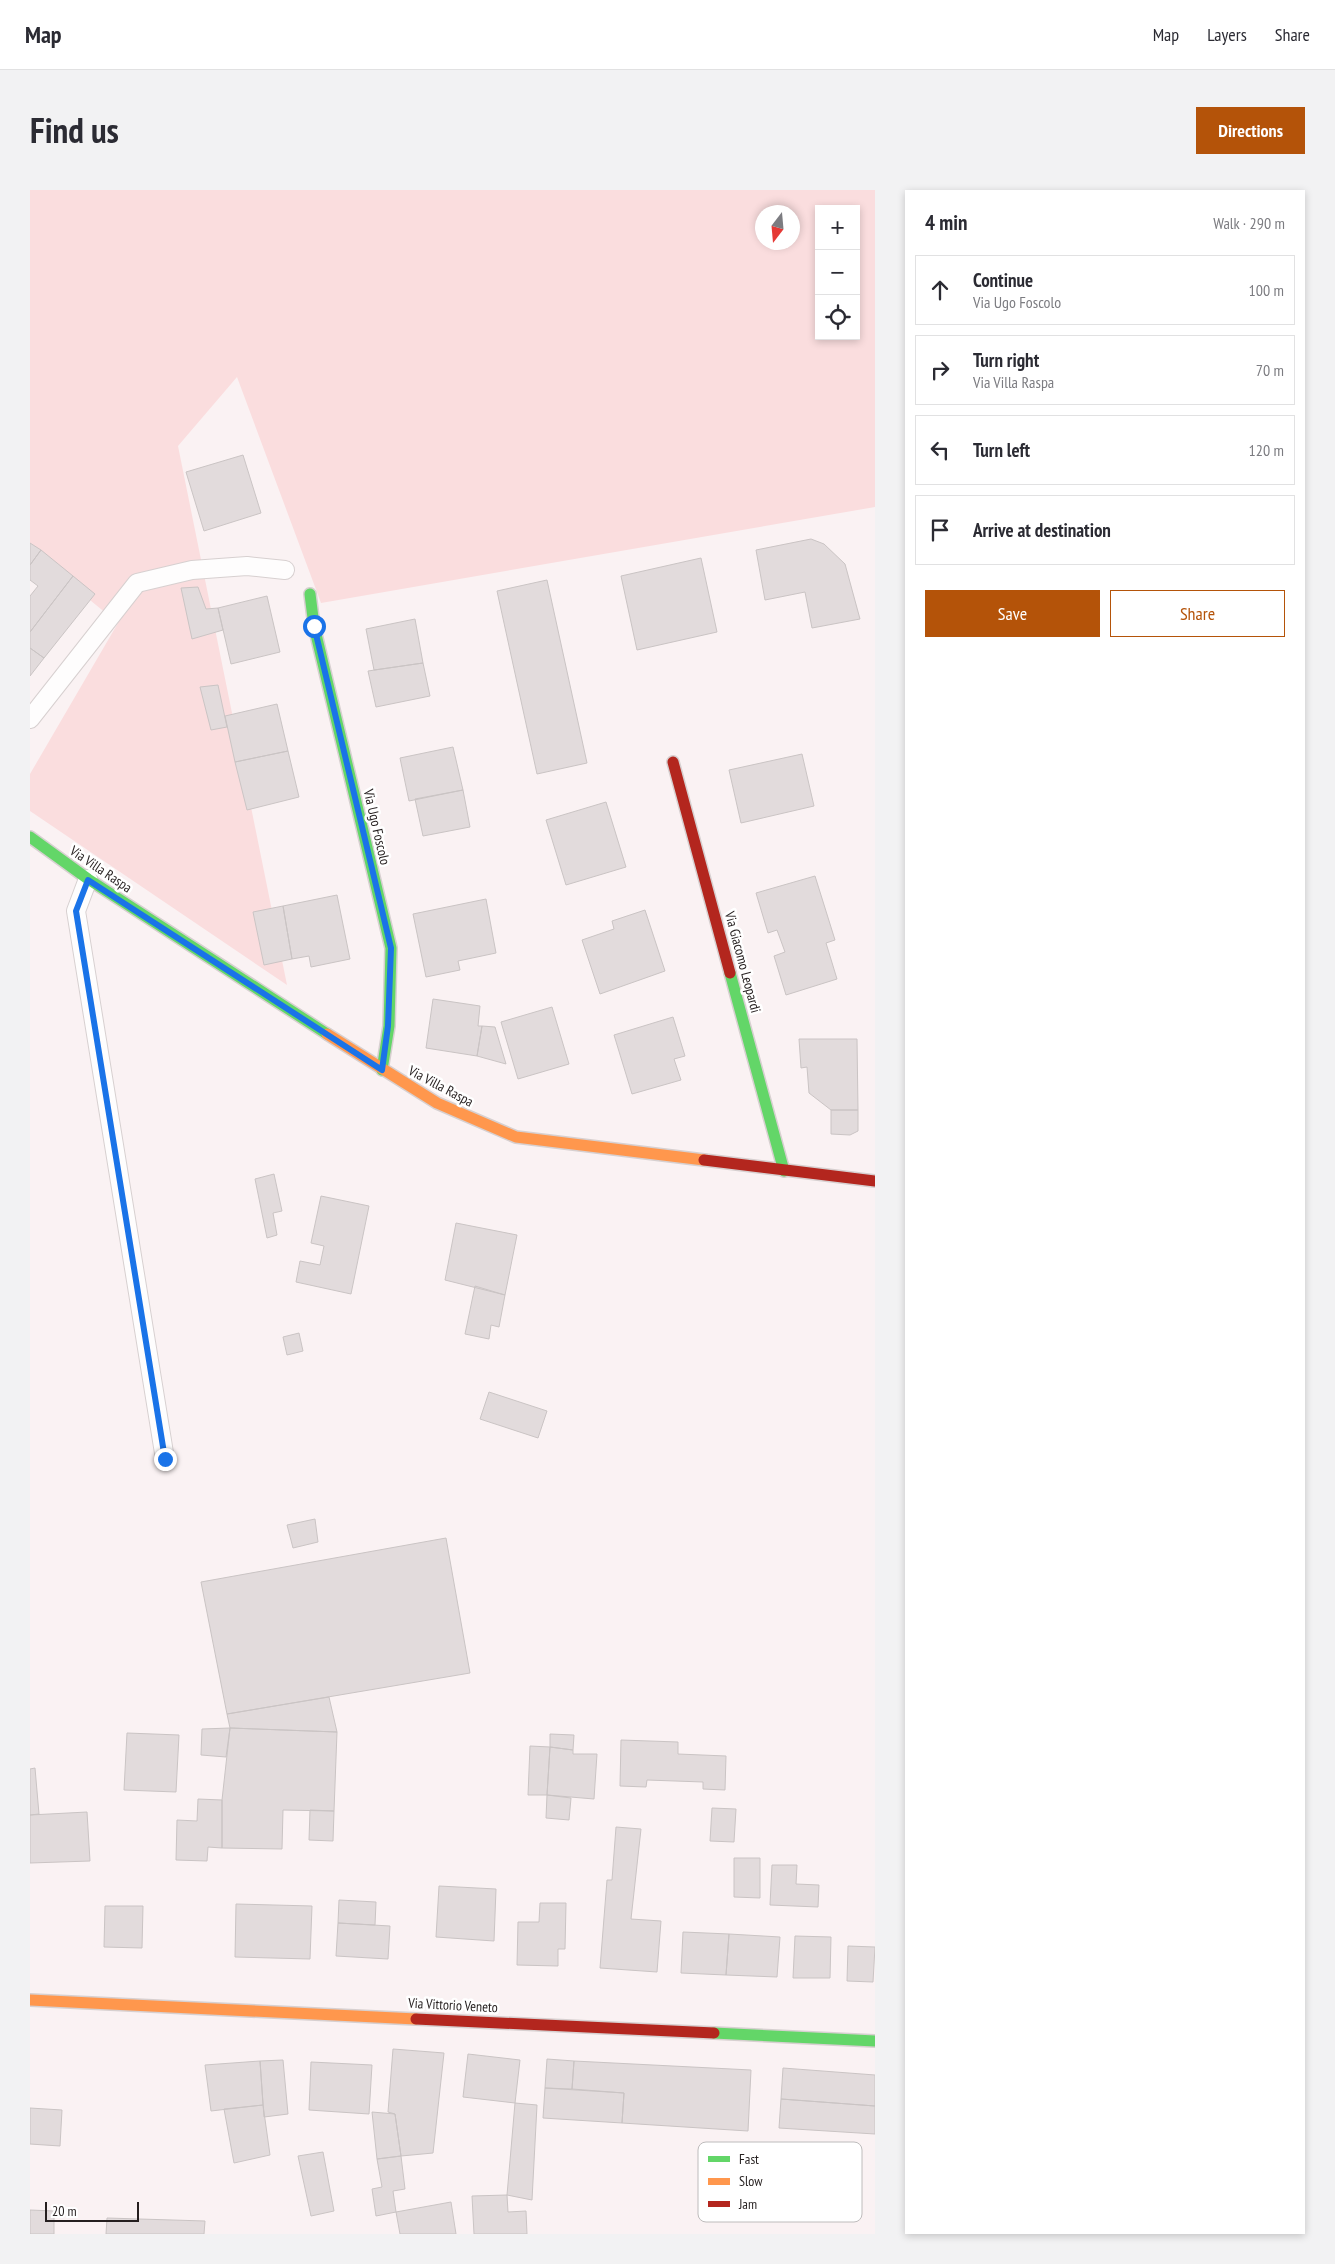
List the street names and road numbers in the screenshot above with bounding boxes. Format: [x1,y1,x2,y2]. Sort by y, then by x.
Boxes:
street label: Via Ugo Foscolo [359,786,394,867]
street label: Via Villa Raspa [66,841,136,896]
street label: Via Giacomo Leopardi [721,908,765,1015]
street label: Via Villa Raspa [404,1061,477,1111]
street label: Via Vittorio Veneto [407,1994,498,2016]

